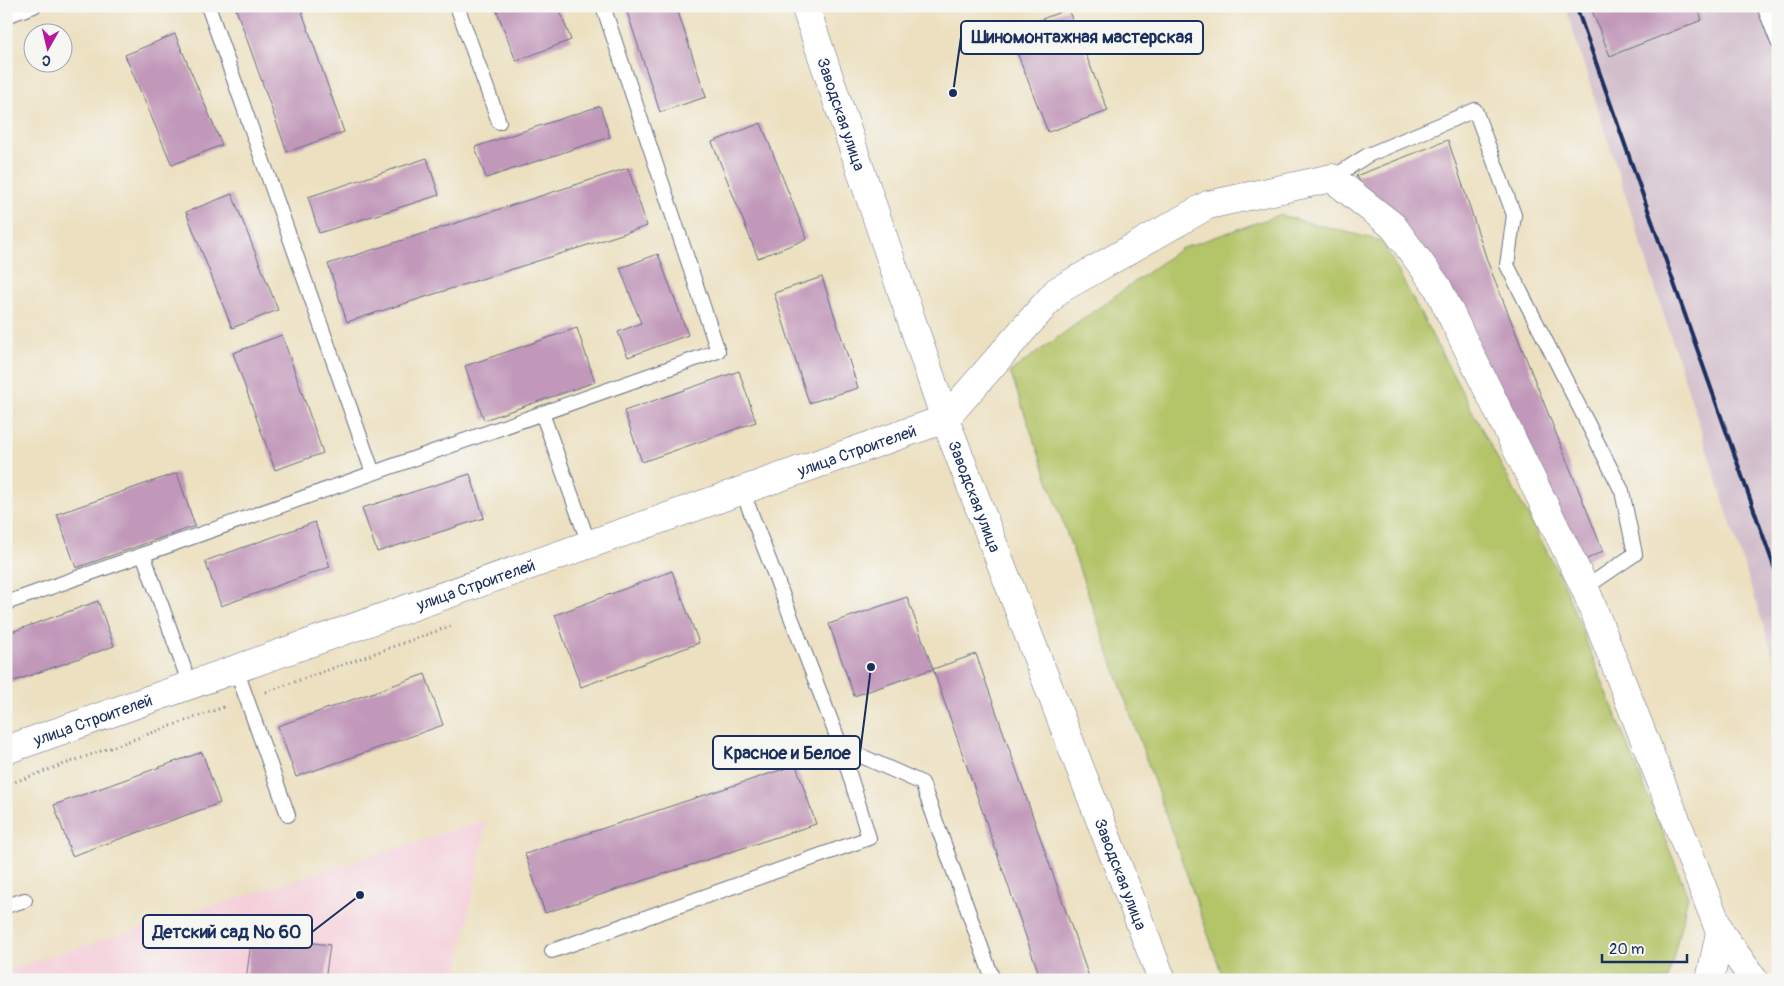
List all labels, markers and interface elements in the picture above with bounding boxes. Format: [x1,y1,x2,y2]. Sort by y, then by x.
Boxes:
callout: Шиномонтажная мастерская [961,21,1203,54]
north arrow [22,22,72,72]
text: Шиномонтажная мастерская [970,26,1193,49]
text: С [40,51,52,69]
street label: Заводская улица [812,55,869,173]
street label: улица Строителей [794,421,919,482]
street label: Заводская улица [943,438,1005,555]
street label: улица Строителей [413,555,538,616]
street label: улица Строителей [30,690,155,751]
callout: Красное и Белое [713,736,860,769]
text: Красное и Белое [723,742,852,765]
street label: Заводская улица [1089,816,1151,933]
callout: Детский сад № 60 [143,915,312,948]
text: Детский сад № 60 [152,921,301,944]
scale bar [1602,931,1686,963]
text: 20 m [1609,940,1644,959]

